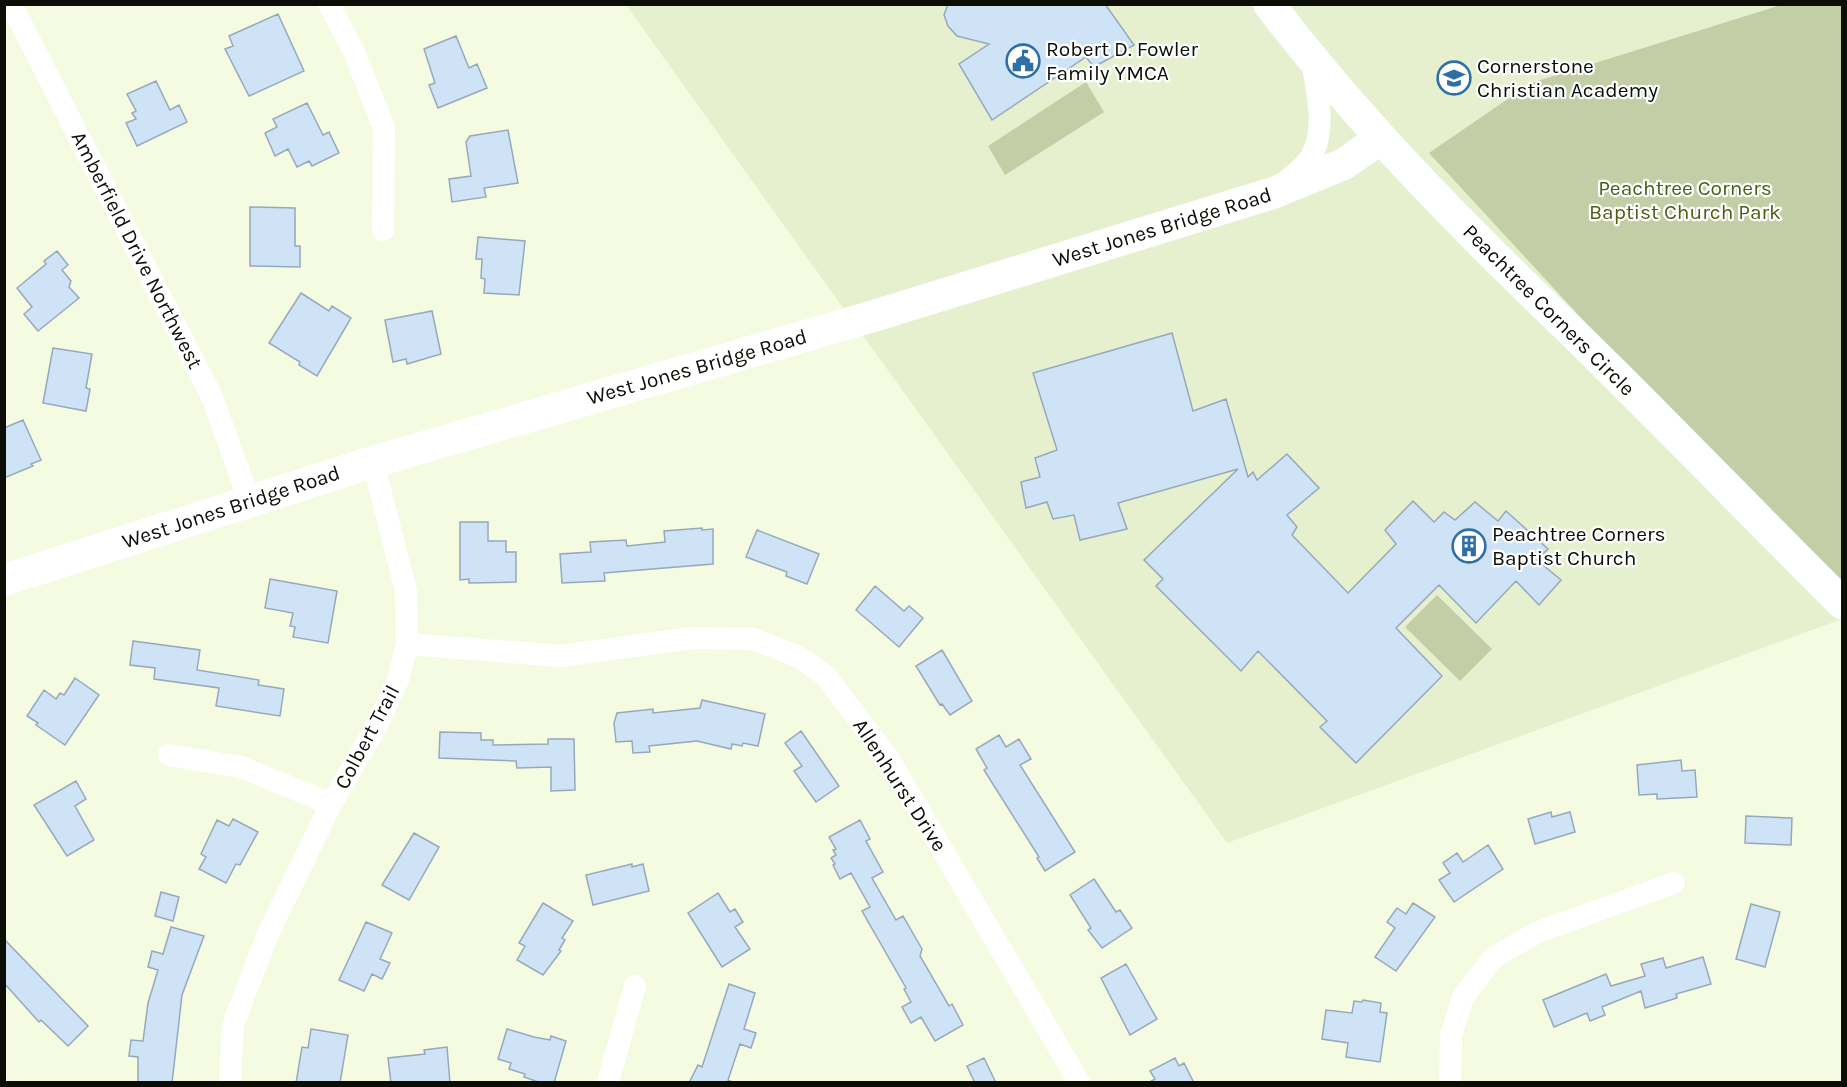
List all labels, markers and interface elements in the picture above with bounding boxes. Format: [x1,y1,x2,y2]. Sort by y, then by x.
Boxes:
place label: Robert D. Fowler Family YMCA [1046,37,1198,85]
public building icon: Robert D. Fowler Family YMCA [1005,43,1041,79]
place label: Cornerstone Christian Academy [1477,54,1658,102]
school or university icon: Cornerstone Christian Academy [1436,60,1472,96]
street label: Amberfield Drive Northwest [67,127,207,373]
park label: Peachtree Corners Baptist Church Park [1589,176,1781,224]
street label: West Jones Bridge Road [1050,182,1274,272]
street label: Peachtree Corners Circle [1458,219,1640,401]
street label: West Jones Bridge Road [584,324,810,410]
street label: West Jones Bridge Road [119,460,343,554]
place label: Peachtree Corners Baptist Church [1492,522,1666,570]
building icon: Peachtree Corners Baptist Church [1451,528,1487,564]
street label: Colbert Trail [330,681,404,793]
street label: Allenhurst Drive [848,714,952,856]

